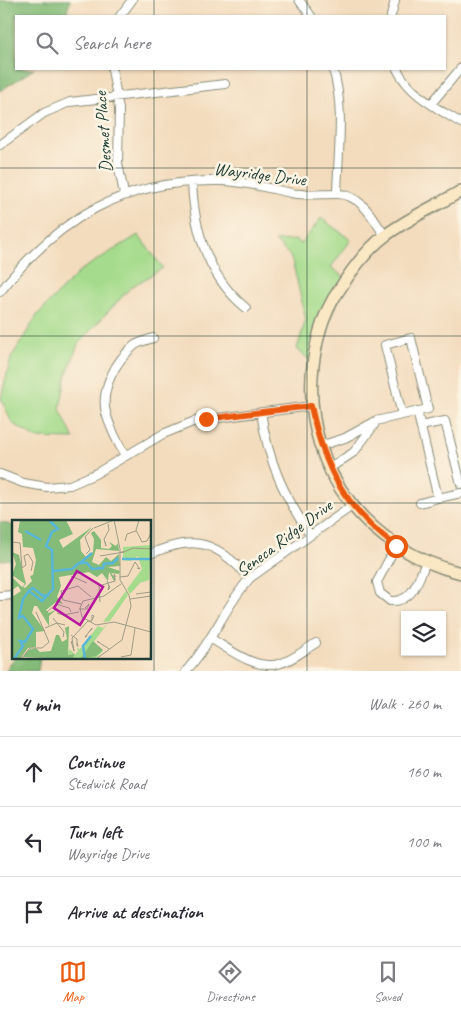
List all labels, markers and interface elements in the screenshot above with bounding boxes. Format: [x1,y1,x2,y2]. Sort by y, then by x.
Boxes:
search box [15,15,446,70]
icon: search [33,29,61,57]
text: Search here [73,31,150,55]
street label: Desmet Place [89,90,117,173]
street label: Wayridge Drive [213,157,308,191]
route end [195,408,218,431]
street label: Seneca Ridge Drive [231,494,337,581]
inset map [12,520,151,658]
route start [385,535,408,558]
map controls [401,611,446,656]
button: layers [401,611,446,656]
text: 4 min [20,691,60,717]
text: Walk · 260 m [369,694,441,714]
text: Continue [67,750,124,774]
icon: ahead [20,758,48,786]
text: 160 m [407,762,441,782]
text: Stedwick Road [67,774,146,794]
text: Turn left [67,820,122,844]
icon: left [20,828,48,856]
text: 100 m [407,832,441,852]
text: Wayridge Drive [67,844,149,864]
icon: arrive [20,898,48,926]
text: Arrive at destination [67,900,203,924]
tab: Map [59,958,87,1005]
tab: Directions [206,958,255,1005]
tab: Saved [374,958,402,1005]

